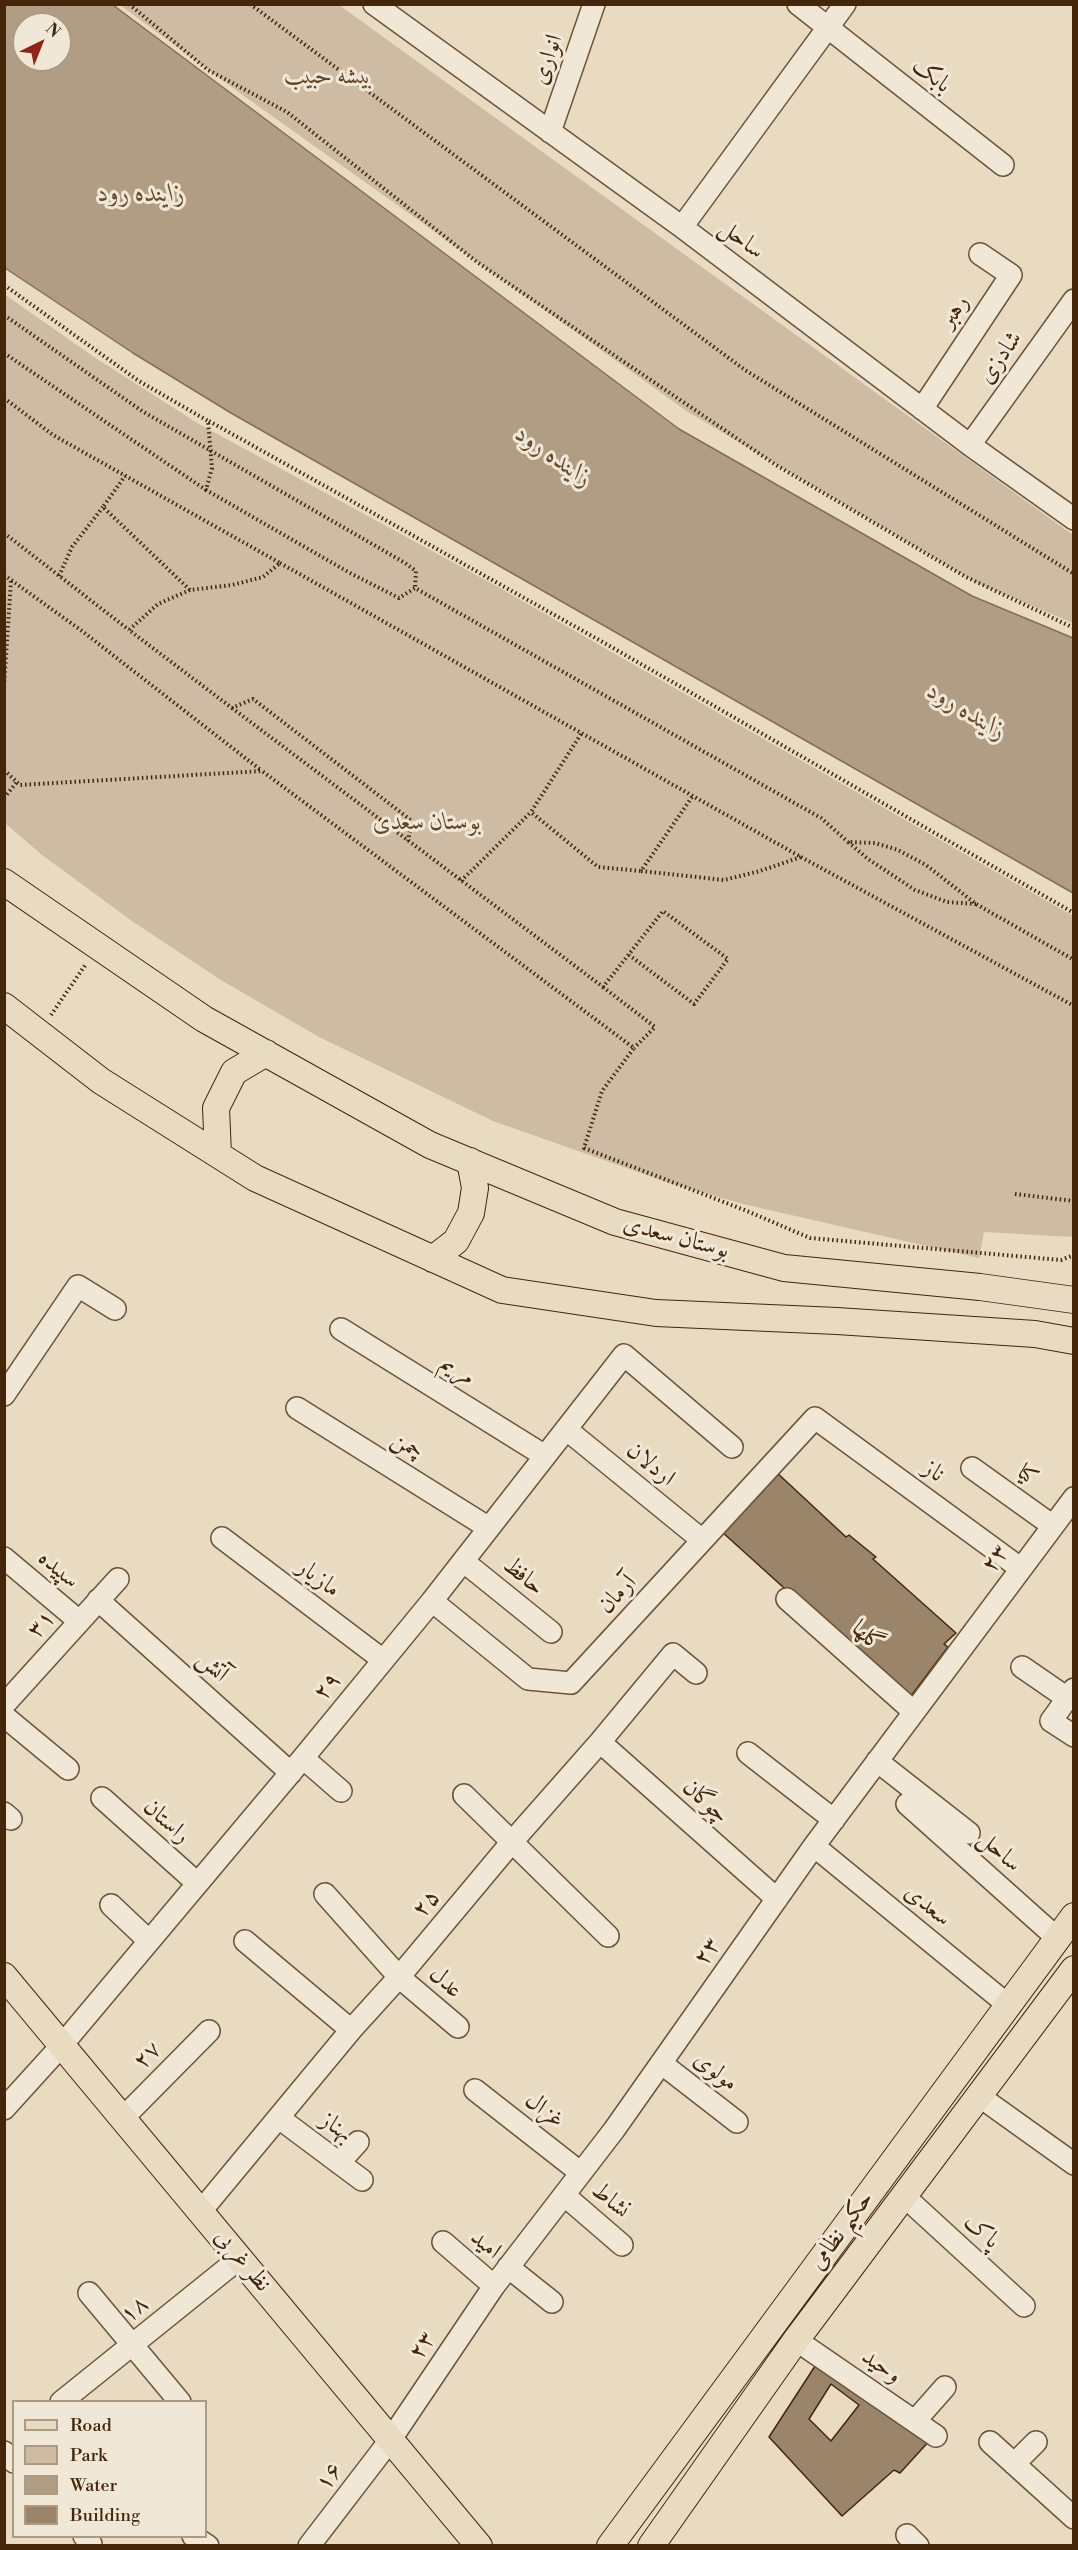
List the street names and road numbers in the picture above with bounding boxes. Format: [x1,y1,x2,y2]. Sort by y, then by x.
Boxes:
street label: انواری [526,31,570,89]
street label: بابک [906,52,956,100]
street label: ساحل [713,214,769,266]
street label: رهبر [934,290,976,334]
street label: شادزی [973,326,1029,390]
street label: بوستان سعدی [620,1210,732,1266]
street label: مریم [434,1349,480,1393]
street label: چمن [386,1425,428,1467]
street label: اردلان [620,1437,680,1493]
street label: ناز [917,1455,949,1489]
street label: کیا [1011,1459,1043,1493]
street label: ۲۳ [976,1539,1016,1579]
street label: سپیده [31,1544,85,1596]
street label: حافظ [496,1552,550,1602]
street label: مازیار [291,1553,345,1605]
street label: آرمان [593,1569,643,1621]
street label: ۳۱ [22,1605,62,1645]
street label: گلها [845,1615,889,1659]
street label: آتش [190,1645,234,1689]
street label: ۲۹ [308,1667,348,1707]
street label: چوگان [676,1774,734,1830]
street label: راستان [136,1793,196,1851]
street label: ساحل [971,1825,1027,1879]
street label: سعدی [898,1878,956,1934]
street label: ۲۵ [407,1884,447,1924]
street label: ۲۳ [688,1932,728,1972]
street label: عدل [422,1961,468,2005]
street label: ۲۷ [128,2036,168,2076]
street label: مولوی [687,2046,743,2098]
street label: غزال [518,2087,570,2135]
street label: بهناز [314,2106,358,2150]
street label: نشاط [585,2176,635,2226]
street label: حکیم نظامی [804,2186,880,2276]
street label: پاک [957,2208,1005,2256]
street label: نظر غربی [207,2224,277,2298]
street label: امید [464,2224,506,2266]
street label: ۱۸ [115,2290,155,2330]
street label: ۲۳ [403,2326,443,2366]
street label: وحید [855,2343,907,2391]
street label: ۱۶ [310,2457,350,2497]

